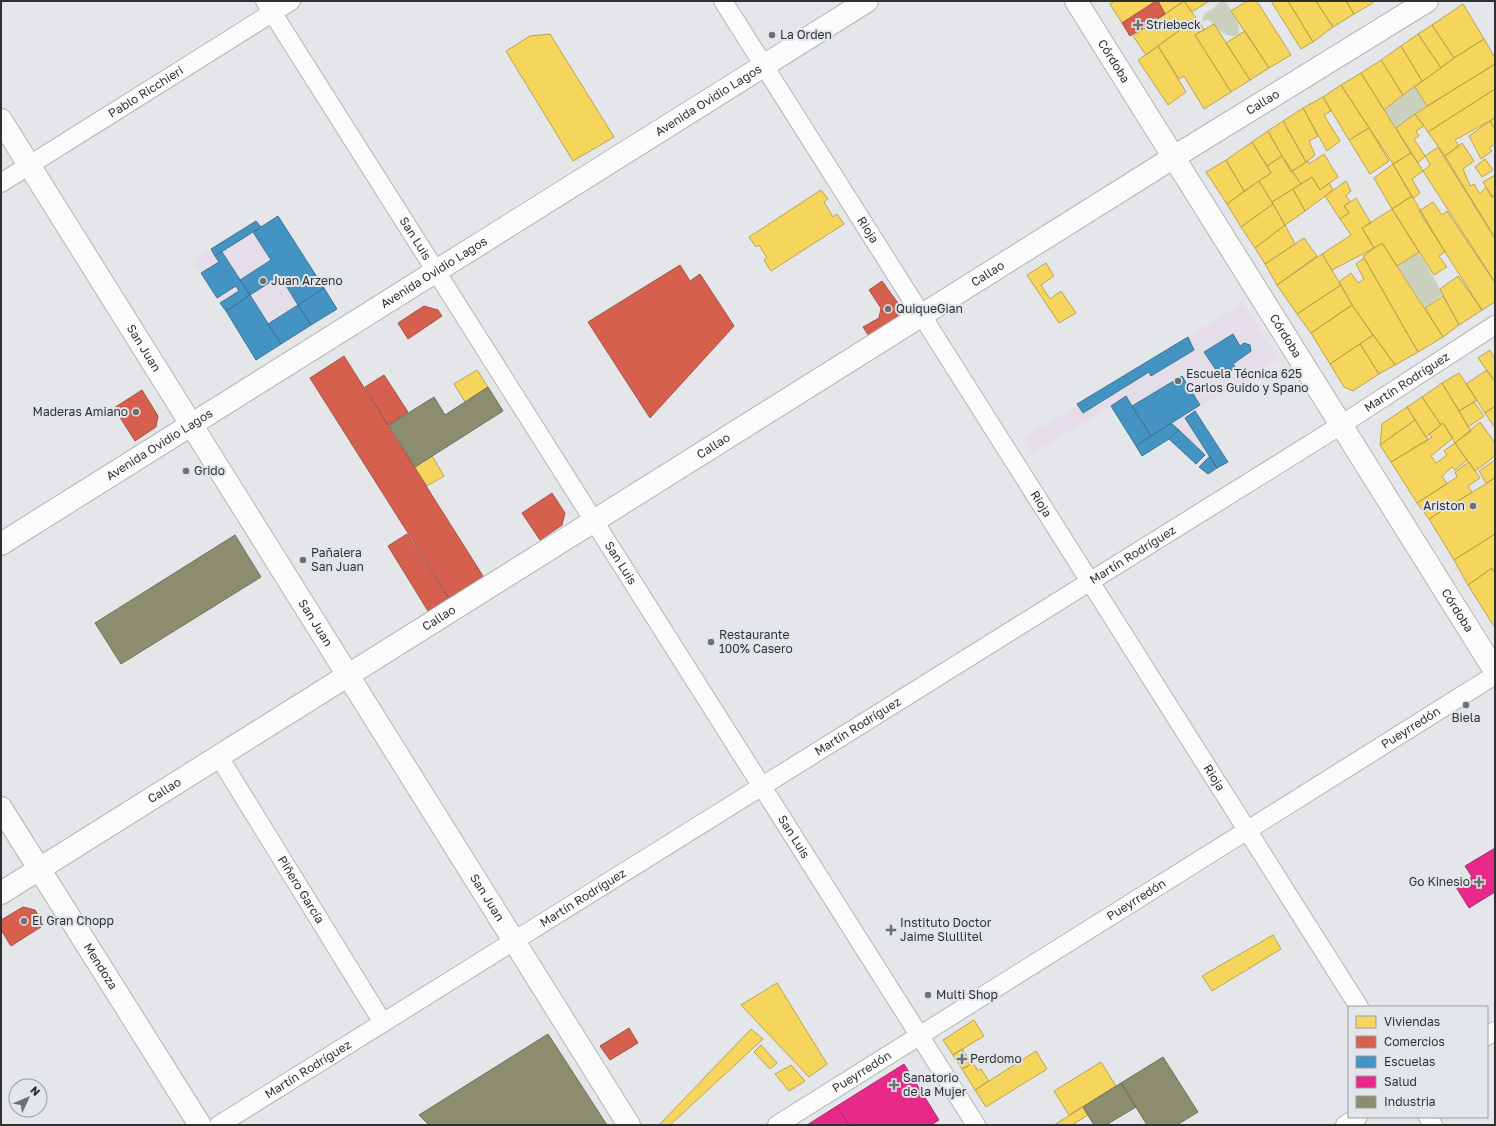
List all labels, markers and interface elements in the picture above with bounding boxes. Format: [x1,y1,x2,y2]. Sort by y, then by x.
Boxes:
place label: Striebeck [1146,17,1201,32]
marker: Striebeck [1133,20,1143,30]
place label: La Orden [780,27,832,42]
marker: La Orden [767,30,777,40]
street label: Córdoba [1095,36,1133,86]
street label: Avenida Ovidio Lagos [652,61,764,139]
street label: Pablo Ricchieri [105,63,186,121]
street label: Callao [1243,86,1282,118]
street label: San Luis [396,214,435,263]
street label: Rioja [854,214,882,246]
street label: Avenida Ovidio Lagos [378,233,490,311]
street label: Callao [968,257,1007,289]
place label: Juan Arzeno [271,273,343,288]
marker: Juan Arzeno [258,276,268,286]
place label: QuiqueGian [896,301,963,316]
marker: QuiqueGian [883,304,893,314]
street label: Córdoba [1267,311,1305,360]
street label: San Juan [124,321,164,374]
street label: Martín Rodríguez [1361,349,1452,415]
place label: Escuela Técnica 625 Carlos Guido y Spano [1186,366,1309,395]
marker: Escuela Técnica 625 Carlos Guido y Spano [1173,376,1183,386]
place label: Maderas Amiano [33,404,128,419]
street label: Avenida Ovidio Lagos [103,405,215,483]
marker: Maderas Amiano [131,407,141,417]
street label: Callao [694,430,733,462]
place label: Grido [194,463,225,478]
marker: Grido [181,466,191,476]
street label: Rioja [1027,488,1055,520]
place label: Ariston [1423,498,1465,513]
marker: Ariston [1468,501,1478,511]
street label: Martín Rodríguez [1087,522,1178,587]
street label: San Luis [602,538,640,587]
place label: Pañalera San Juan [311,545,364,574]
marker: Pañalera San Juan [298,555,308,565]
street label: Córdoba [1438,586,1477,635]
street label: San Juan [295,596,336,649]
street label: Callao [419,602,458,634]
place label: Restaurante 100% Casero [719,627,793,656]
marker: Restaurante 100% Casero [706,637,716,647]
street label: Martín Rodríguez [812,693,903,759]
marker: Biela [1461,700,1471,710]
street label: Pueyrredón [1378,703,1443,751]
place label: Biela [1452,710,1480,725]
street label: Rioja [1201,761,1228,794]
street label: Callao [145,774,184,806]
street label: San Luis [775,812,813,861]
street label: Piñero García [275,853,328,926]
street label: Martín Rodríguez [537,865,629,930]
street label: San Juan [467,871,508,924]
place label: Go Kinesio [1409,874,1470,889]
street label: Pueyrredón [1104,875,1168,924]
marker: Go Kinesio [1473,876,1485,888]
place label: El Gran Chopp [32,913,114,928]
place label: Instituto Doctor Jaime Slullitel [900,915,992,944]
marker: El Gran Chopp [19,916,29,926]
marker: Instituto Doctor Jaime Slullitel [885,924,897,936]
street label: Mendoza [81,940,121,992]
place label: Multi Shop [936,987,998,1002]
marker: Multi Shop [923,990,933,1000]
legend [1348,1006,1488,1118]
text: Viviendas [1384,1014,1440,1029]
text: Comercios [1384,1034,1445,1049]
street label: Martín Rodríguez [262,1036,354,1101]
street label: Pueyrredón [829,1047,894,1096]
place label: Perdomo [970,1051,1022,1066]
marker: Perdomo [957,1054,967,1064]
text: Escuelas [1384,1054,1435,1069]
place label: Sanatorio de la Mujer [903,1070,967,1099]
text: Salud [1384,1074,1417,1089]
north arrow [8,1078,48,1118]
marker: Sanatorio de la Mujer [888,1079,900,1091]
text: N [28,1083,43,1098]
text: Industria [1384,1094,1436,1109]

